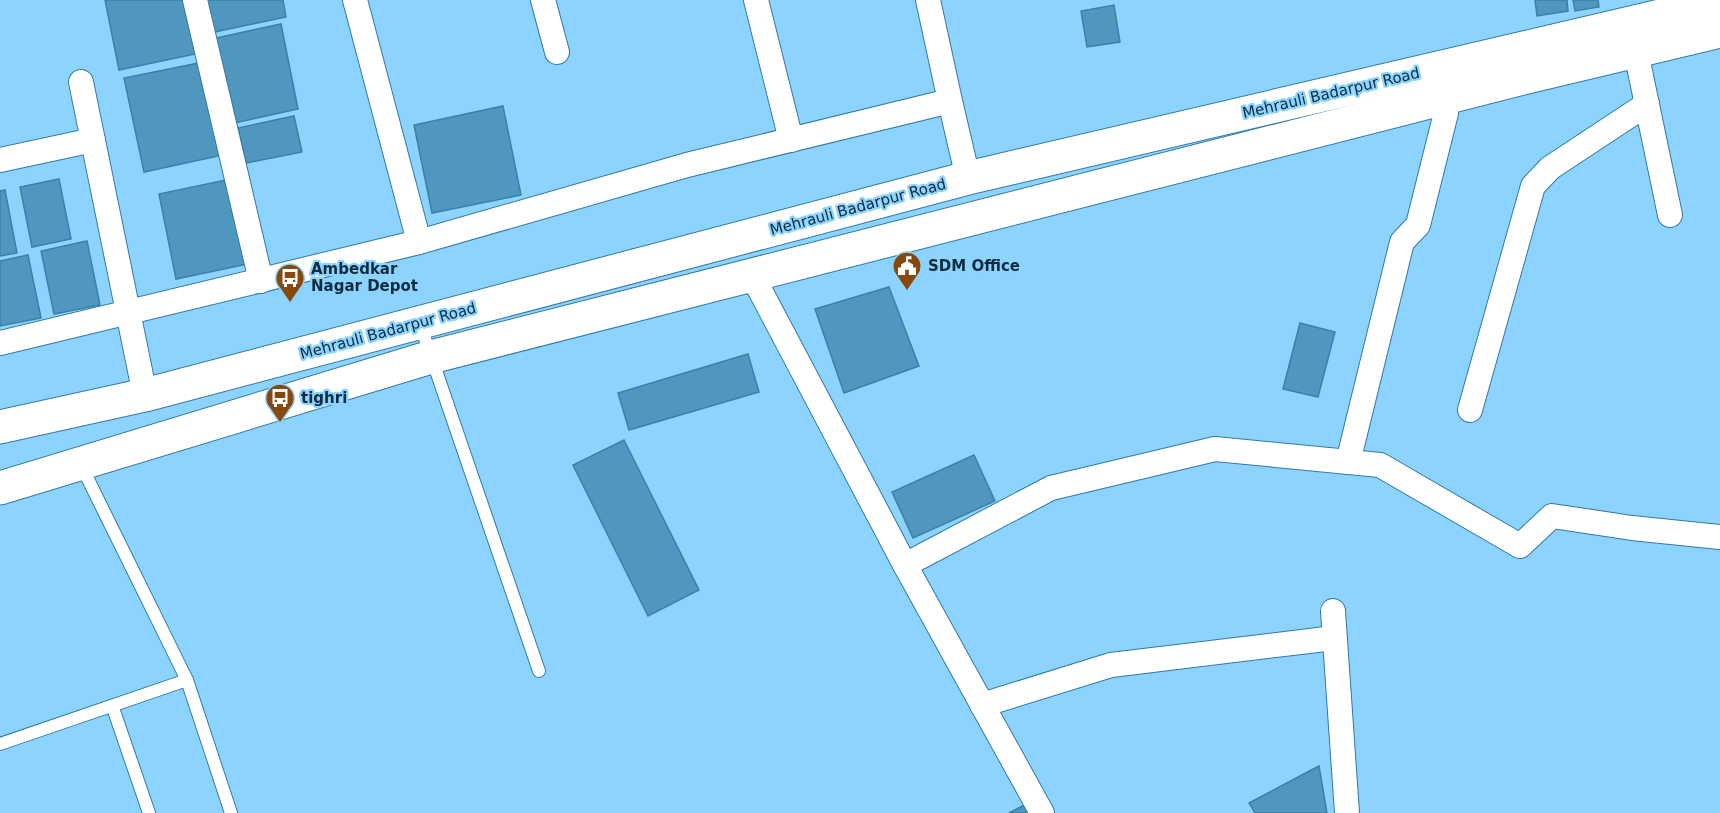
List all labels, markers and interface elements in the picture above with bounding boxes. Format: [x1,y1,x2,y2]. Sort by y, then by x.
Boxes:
street label: Mehrauli Badarpur Road [1240,64,1422,122]
street label: Mehrauli Badarpur Road [768,175,948,239]
public building icon: SDM Office [891,250,923,292]
place label: SDM Office [928,257,1020,275]
place label: Ambedkar Nagar Depot [311,260,418,295]
bus stop icon: Ambedkar Nagar Depot [274,262,306,304]
street label: Mehrauli Badarpur Road [298,299,478,363]
bus stop icon: tighri [264,382,296,424]
place label: tighri [301,389,347,407]

